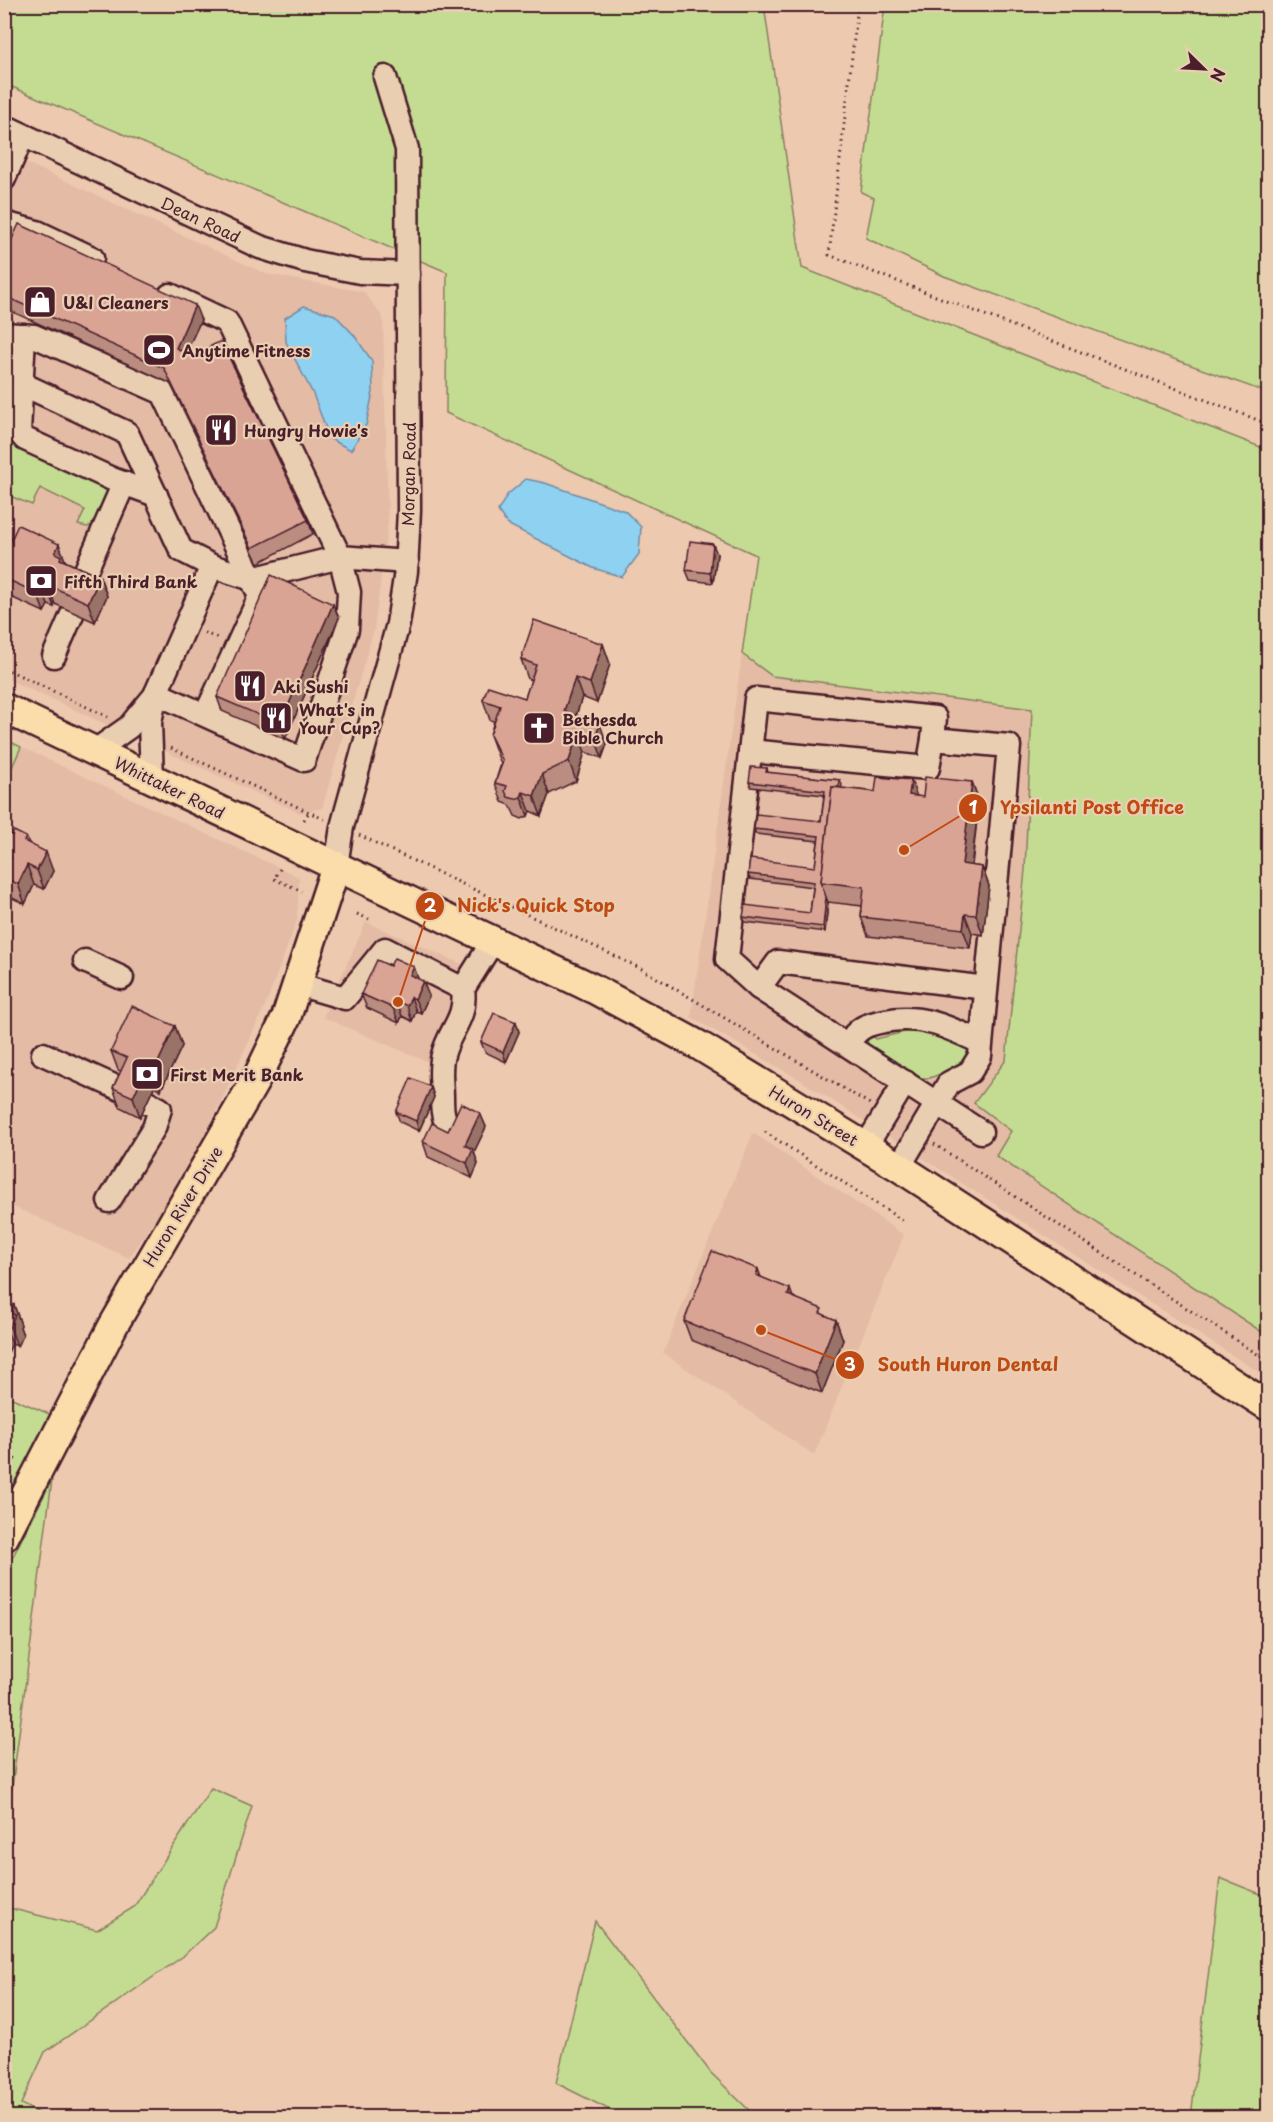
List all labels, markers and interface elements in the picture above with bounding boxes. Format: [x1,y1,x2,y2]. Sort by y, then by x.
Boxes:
north arrow [1174,39,1234,99]
text: N [1205,65,1232,86]
street label: Dean Road [157,190,245,248]
shop icon: U&I Cleaners [22,284,58,320]
place label: U&I Cleaners [63,290,169,314]
sports icon: Anytime Fitness [141,332,177,368]
place label: Anytime Fitness [182,338,311,362]
restaurant icon: Hungry Howie's [203,412,239,448]
place label: Hungry Howie's [244,418,368,442]
street label: Morgan Road [395,422,421,526]
bank icon: Fifth Third Bank [23,563,59,599]
place label: Fifth Third Bank [64,569,198,593]
restaurant icon: Aki Sushi [232,668,268,704]
place label: Aki Sushi [273,674,349,698]
place label: What's in Your Cup? [299,697,380,739]
restaurant icon: What's in Your Cup? [258,700,294,736]
place label: Bethesda Bible Church [562,707,664,749]
church icon: Bethesda Bible Church [521,710,557,746]
street label: Whittaker Road [111,750,229,824]
callout: Ypsilanti Post Office [958,790,1196,826]
text: 1 [969,793,978,820]
text: Ypsilanti Post Office [1000,793,1184,820]
callout: Nick's Quick Stop [415,888,627,924]
text: 2 [424,891,437,918]
text: Nick's Quick Stop [457,891,615,918]
bank icon: First Merit Bank [129,1056,165,1092]
place label: First Merit Bank [170,1062,304,1086]
street label: Huron Street [765,1079,864,1151]
street label: Huron River Drive [136,1141,228,1271]
callout: South Huron Dental [835,1347,1071,1383]
text: 3 [844,1350,856,1377]
text: South Huron Dental [878,1350,1058,1377]

